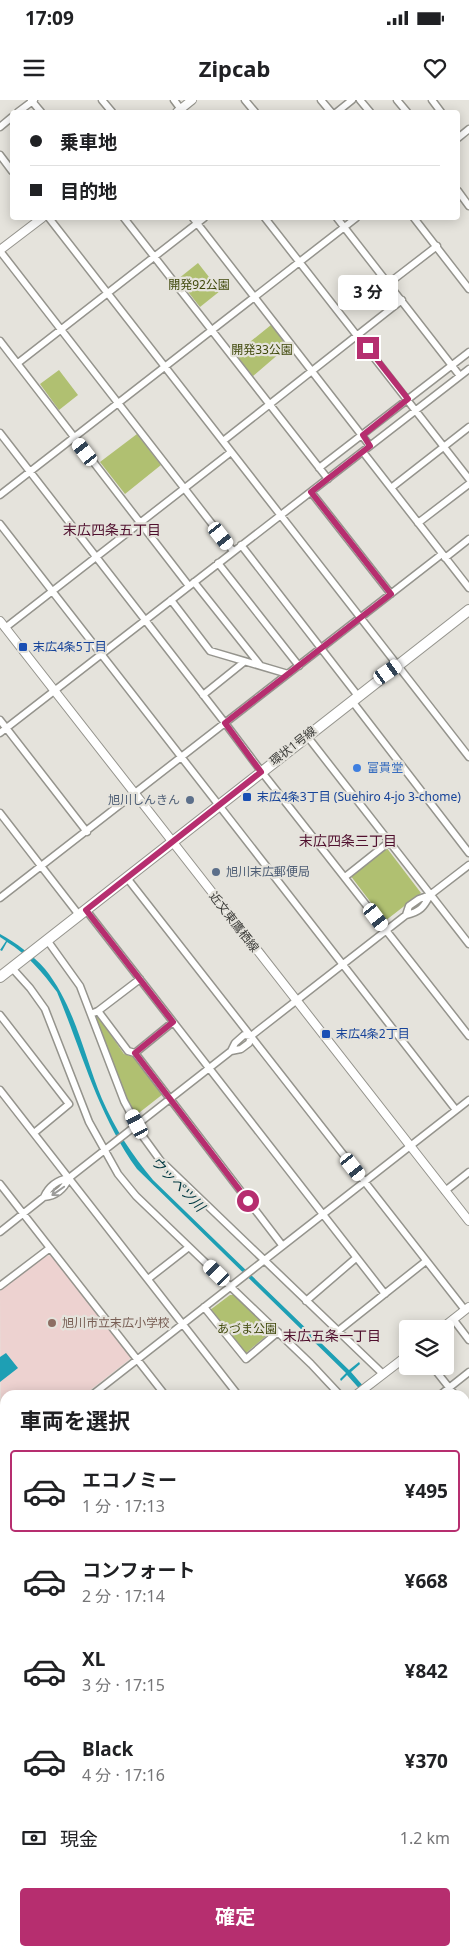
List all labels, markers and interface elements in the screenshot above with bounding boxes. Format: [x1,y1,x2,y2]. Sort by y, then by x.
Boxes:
text: 17:09 [25,5,74,31]
text: Zipcab [199,53,270,83]
icon: menu [20,54,48,82]
icon: heart [421,54,449,82]
text: 乗車地 [60,129,117,155]
text: 目的地 [60,178,117,204]
park label: 開発92公園 [168,276,230,293]
callout: 3 分 [338,276,398,310]
text: 3 分 [353,281,383,303]
route end [357,337,379,359]
park label: 開発33公園 [231,341,293,358]
car [69,436,100,468]
district label: 末広四条五丁目 [63,520,161,539]
car [205,520,236,552]
place label: 末広4条5丁目 [33,638,107,655]
marker: 末広4条5丁目 [17,641,29,653]
car [371,657,404,687]
street label: 環状1号線 [266,722,320,769]
place label: 富貴堂 [367,759,403,776]
marker: 富貴堂 [351,762,363,774]
place label: 末広4条3丁目 (Suehiro 4-jo 3-chome) [257,788,461,805]
place label: 旭川しんきん [108,791,180,808]
marker: 末広4条3丁目 (Suehiro 4-jo 3-chome) [241,791,253,803]
marker: 旭川しんきん [184,794,196,806]
district label: 末広四条三丁目 [299,831,397,850]
place label: 旭川末広郵便局 [226,863,310,880]
marker: 旭川末広郵便局 [210,866,222,878]
street label: 近文東鷹栖線 [206,888,263,955]
car [360,901,391,933]
place label: 末広4条2丁目 [336,1025,410,1042]
marker: 末広4条2丁目 [320,1028,332,1040]
car [123,1107,150,1141]
car [337,1151,368,1183]
water label: ウッペツ川 [147,1152,211,1217]
one-way arrow [51,1186,65,1196]
route start [237,1190,259,1212]
car [200,1257,233,1289]
place label: 旭川市立末広小学校 [62,1314,170,1331]
marker: 旭川市立末広小学校 [46,1317,58,1329]
park label: あづま公園 [217,1320,277,1337]
map controls [399,1320,454,1375]
button: layers [399,1320,454,1375]
district label: 末広五条一丁目 [283,1326,381,1345]
text: 車両を選択 [20,1405,130,1435]
text: エコノミー [82,1467,177,1493]
icon: car [22,1469,67,1514]
text: ¥495 [405,1478,448,1504]
text: 1 分 · 17:13 [82,1495,165,1517]
text: コンフォート [82,1557,195,1583]
icon: car [22,1559,67,1604]
text: ¥668 [405,1568,448,1594]
text: 2 分 · 17:14 [82,1585,165,1607]
text: XL [82,1646,105,1672]
icon: car [22,1649,67,1694]
text: ¥842 [405,1658,448,1684]
text: 3 分 · 17:15 [82,1674,165,1696]
text: Black [82,1736,133,1762]
icon: car [22,1739,67,1784]
text: ¥370 [405,1748,448,1774]
text: 4 分 · 17:16 [82,1764,165,1786]
icon: cash [20,1824,48,1852]
text: 現金 [60,1826,98,1852]
text: 1.2 km [400,1827,450,1849]
button: 確定 [20,1888,450,1946]

